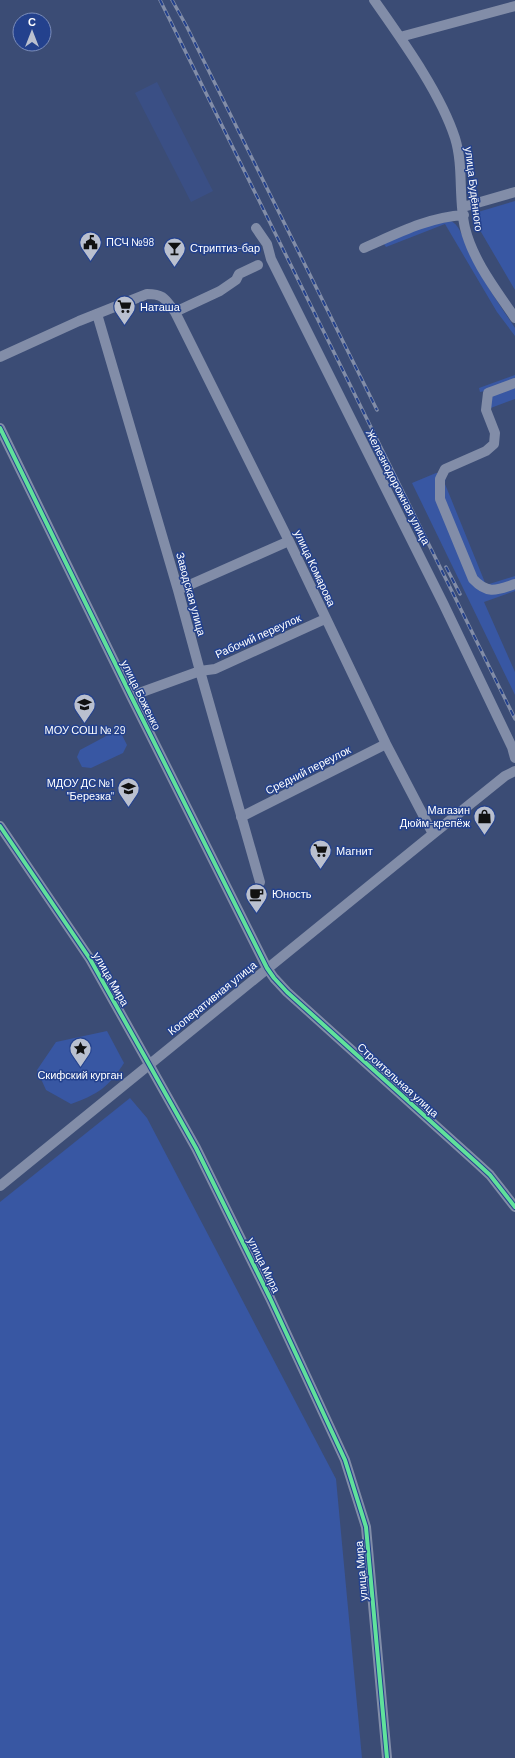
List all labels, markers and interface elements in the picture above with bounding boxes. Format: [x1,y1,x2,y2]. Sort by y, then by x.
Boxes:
north arrow [12,12,52,52]
text: С [28,15,36,28]
street label: улица Будённого [463,146,486,232]
public building icon: ПСЧ №98 [78,229,104,262]
place label: ПСЧ №98 [106,235,155,248]
bar icon: Стриптиз-бар [162,235,188,268]
place label: Стриптиз-бар [190,241,260,254]
supermarket icon: Наташа [112,294,138,327]
place label: Наташа [140,300,181,313]
street label: Железнодорожная улица [364,427,434,547]
street label: улица Комарова [292,528,339,609]
street label: Заводская улица [174,551,209,638]
street label: Рабочий переулок [213,611,303,660]
street label: улица Боженко [119,658,164,732]
school or university icon: МОУ СОШ № 29 [72,691,98,724]
place label: МОУ СОШ № 29 [45,723,126,736]
street label: Средний переулок [263,742,353,797]
place label: МДОУ ДС №1 "Березка" [47,776,114,802]
school or university icon: МДОУ ДС №1 "Березка" [116,776,142,809]
place label: Магазин Дюйм-крепёж [400,803,471,829]
shop icon: Магазин Дюйм-крепёж [472,803,498,836]
supermarket icon: Магнит [307,838,333,871]
place label: Магнит [336,844,373,857]
cafe icon: Юность [243,881,269,914]
place label: Юность [272,887,312,900]
street label: улица Мира [91,950,132,1009]
street label: Кооперативная улица [165,957,259,1037]
place icon: Скифский курган [67,1036,93,1069]
street label: Строительная улица [355,1040,442,1120]
place label: Скифский курган [37,1068,123,1081]
street label: улица Мира [245,1235,284,1295]
street label: улица Мира [351,1540,370,1601]

